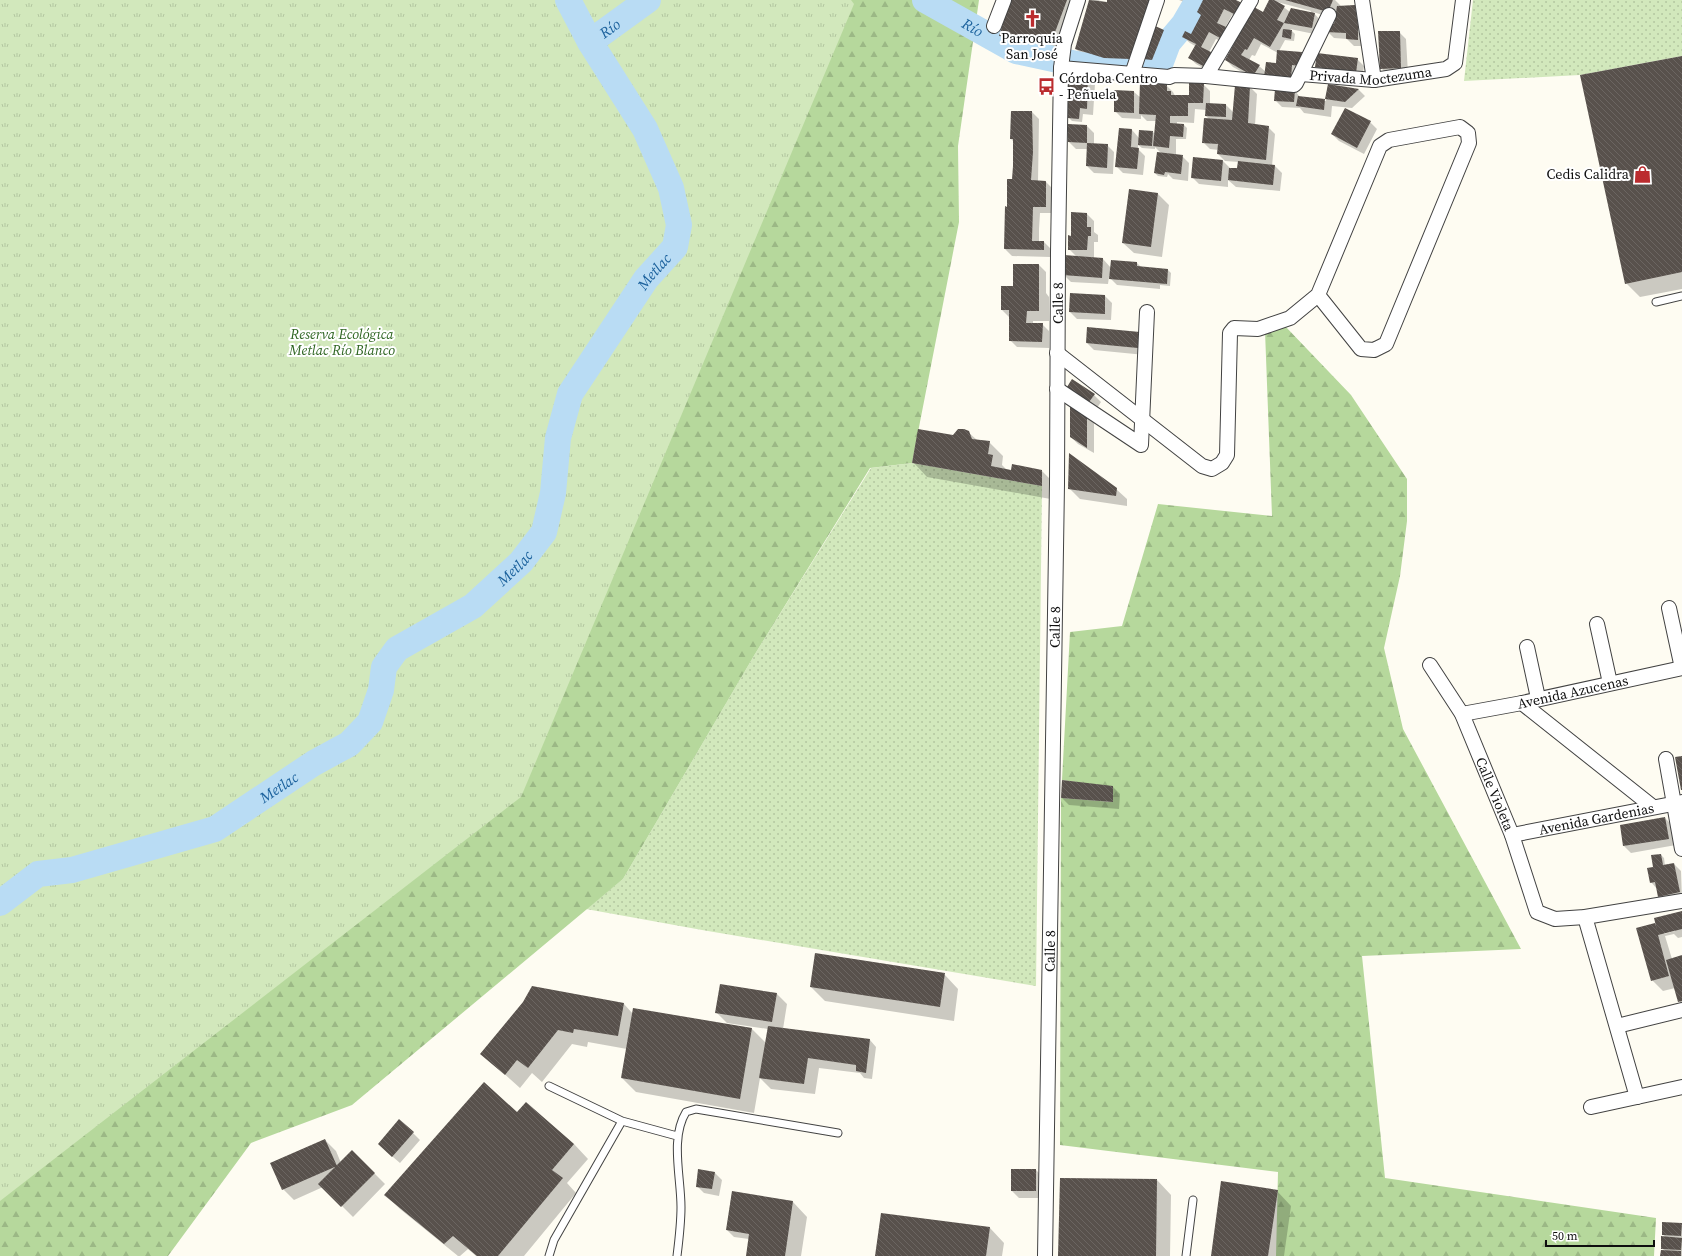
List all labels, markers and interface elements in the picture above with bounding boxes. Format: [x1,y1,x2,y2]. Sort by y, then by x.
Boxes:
church icon: Parroquia San José [1022,8,1042,28]
water label: Río [958,12,987,41]
water label: Río [594,13,624,43]
place label: Parroquia San José [1001,28,1064,64]
street label: Privada Moctezuma [1309,61,1434,90]
place label: Córdoba Centro - Peñuela [1059,68,1158,104]
bus stop icon: Córdoba Centro - Peñuela [1036,76,1056,96]
place label: Cedis Calidra [1546,164,1630,184]
shop icon: Cedis Calidra [1632,164,1652,184]
water label: Metlac [631,247,676,294]
street label: Calle 8 [1048,282,1068,324]
park label: Reserva Ecológica Metlac Río Blanco [288,324,395,360]
water label: Metlac [491,545,538,591]
street label: Calle 8 [1044,606,1065,648]
street label: Avenida Azucenas [1516,670,1630,714]
street label: Calle Violeta [1471,754,1520,835]
water label: Metlac [254,766,303,808]
street label: Avenida Gardenias [1537,798,1656,840]
street label: Calle 8 [1039,930,1060,972]
scale bar [1546,1222,1654,1248]
text: 50 m [1552,1228,1578,1244]

